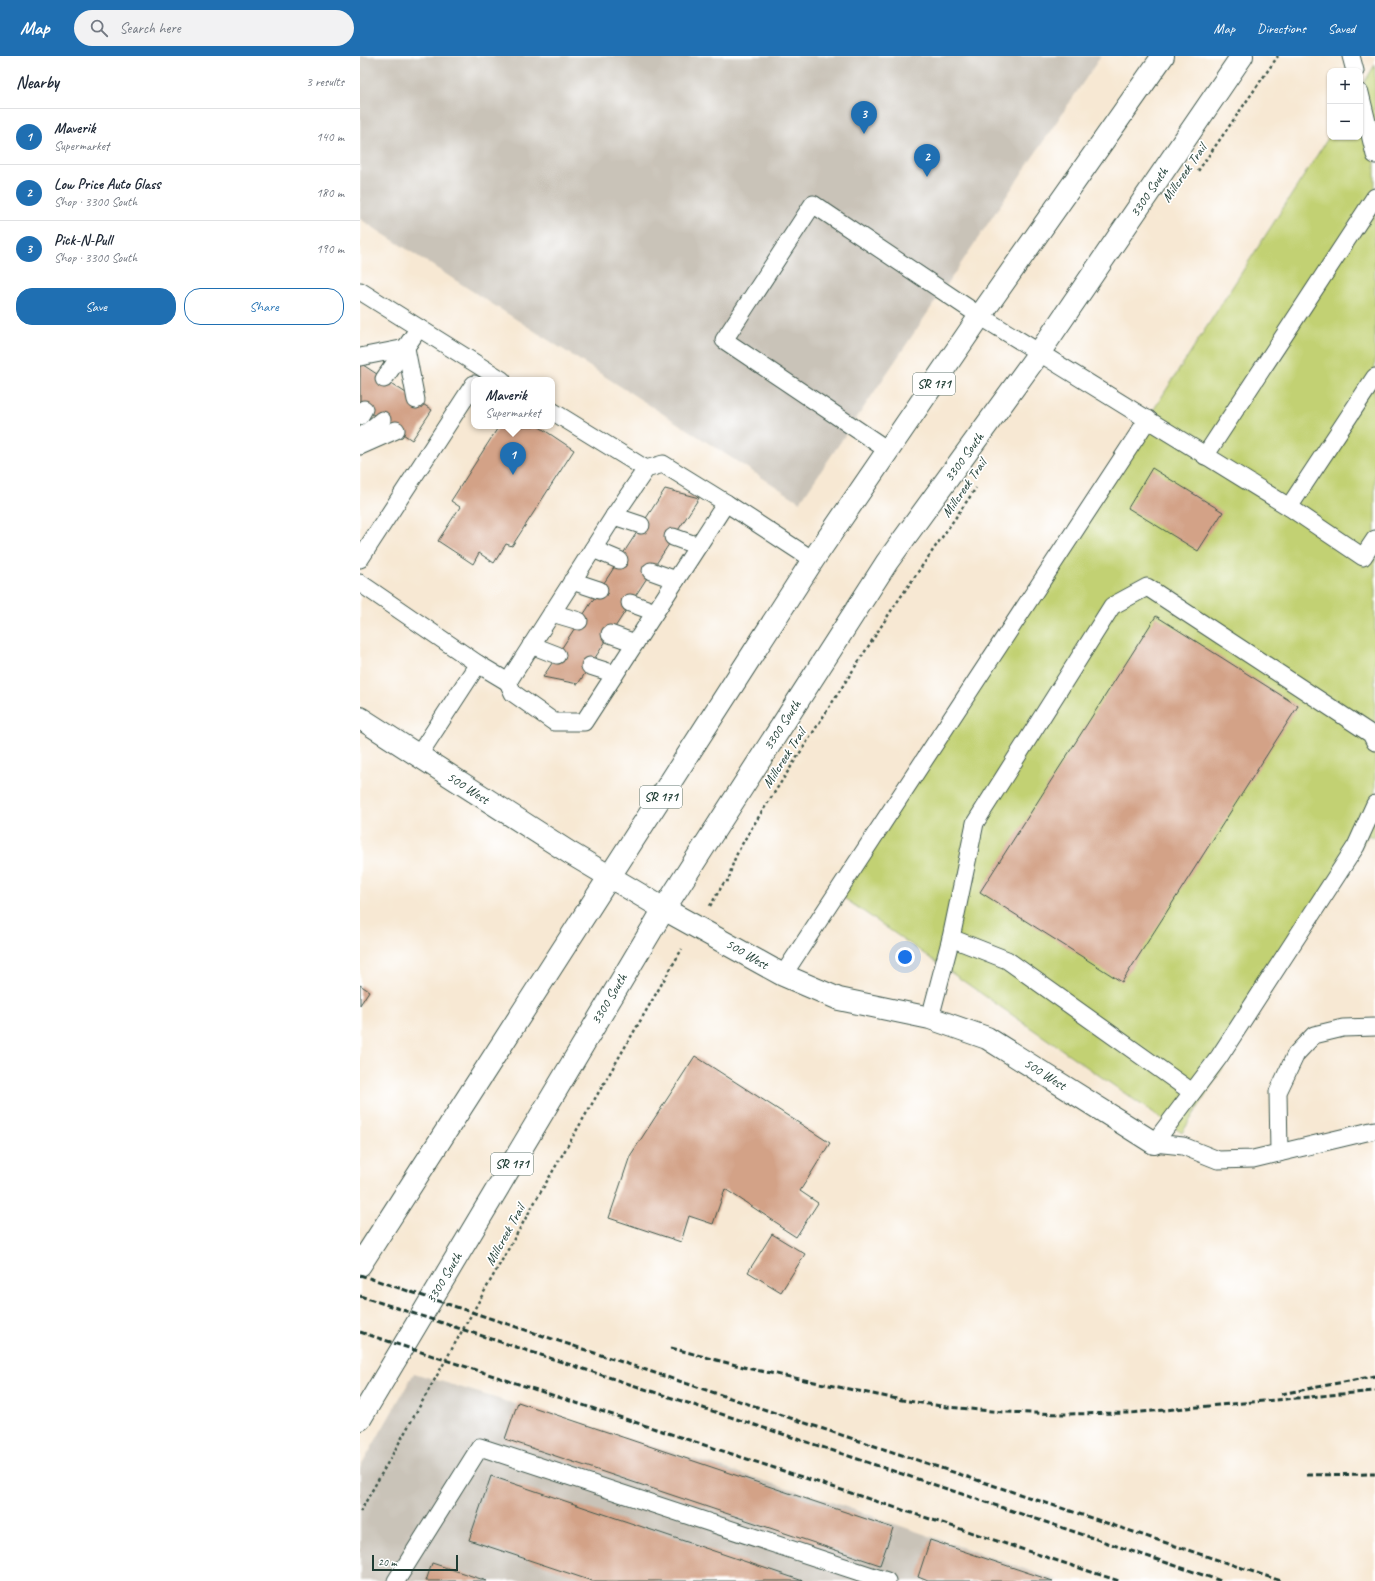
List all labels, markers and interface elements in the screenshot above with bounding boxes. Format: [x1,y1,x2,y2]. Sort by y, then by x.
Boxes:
search box [74,10,354,46]
text: Map [20,16,50,40]
icon: search [88,17,110,39]
text: Search here [120,19,181,38]
text: Map [1214,20,1235,37]
text: Directions [1257,20,1306,37]
text: Saved [1328,20,1355,37]
map controls [1327,68,1363,140]
button: + [1327,68,1363,104]
text: Nearby [16,72,59,93]
text: 3 results [306,74,344,90]
pin: 3 [851,101,877,134]
button: − [1327,104,1363,140]
text: Maverik [54,119,95,138]
text: 1 [26,129,32,145]
text: 140 m [316,129,344,145]
text: Supermarket [54,138,109,154]
street label: Millcreek Trail [1158,138,1212,205]
pin: 2 [914,144,940,177]
street label: 3300 South [1126,163,1172,220]
text: Low Price Auto Glass [54,175,161,194]
text: 2 [26,185,32,201]
text: 180 m [316,185,344,201]
text: Shop · 3300 South [54,194,137,210]
text: Pick-N-Pull [54,231,112,250]
text: 3 [26,241,32,257]
text: 190 m [316,241,344,257]
text: Shop · 3300 South [54,250,137,266]
button: Save [16,288,176,325]
button: Share [184,288,344,325]
road number: SR 171 [913,373,955,395]
popup [471,377,555,429]
text: Maverik [485,386,527,405]
text: Supermarket [485,405,541,421]
street label: 3300 South [941,429,988,485]
pin: 1 [500,442,526,475]
street label: Millcreek Trail [938,453,992,520]
street label: 3300 South [760,696,805,753]
street label: Millcreek Trail [759,723,811,791]
street label: 500 West [444,768,493,809]
road number: SR 171 [640,786,682,808]
street label: 500 West [723,935,773,974]
your location [895,947,915,967]
street label: 3300 South [587,970,631,1028]
street label: 500 West [1021,1054,1070,1094]
road number: SR 171 [491,1153,533,1175]
street label: Millcreek Trail [481,1199,530,1269]
street label: 3300 South [422,1249,466,1307]
scale bar [372,1553,458,1572]
text: 20 m [378,1555,397,1569]

